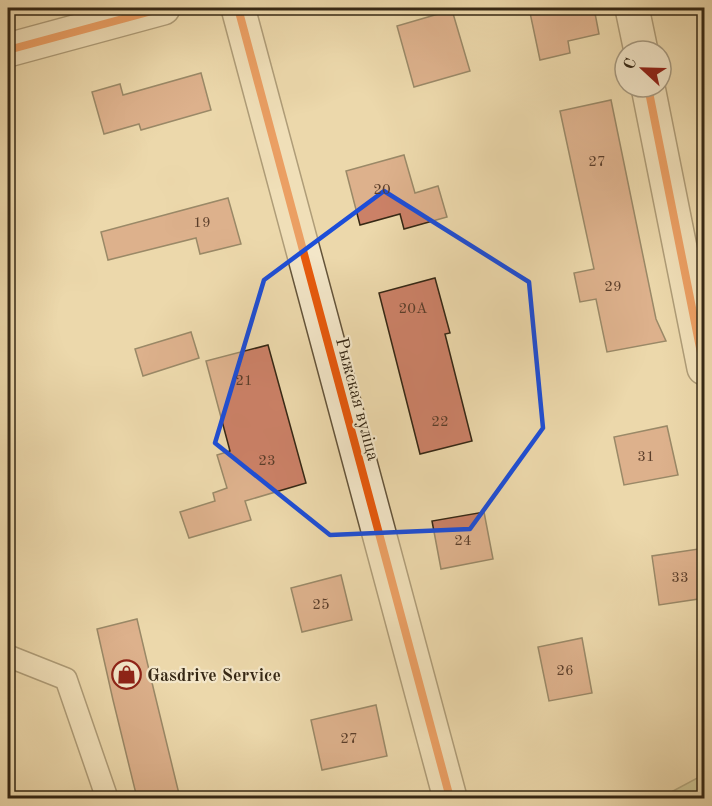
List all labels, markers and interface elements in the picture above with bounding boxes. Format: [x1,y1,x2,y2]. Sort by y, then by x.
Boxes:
north arrow [613,39,673,99]
text: С [622,56,640,72]
house number: 27 [588,155,606,170]
house number: 20 [373,183,391,198]
house number: 19 [193,216,211,231]
house number: 29 [604,280,622,295]
house number: 20А [399,302,428,317]
street label: Рыжская вуліца [332,336,382,463]
house number: 21 [235,374,253,389]
house number: 22 [431,415,449,430]
house number: 31 [637,450,655,465]
house number: 23 [258,454,276,469]
house number: 24 [454,534,472,549]
house number: 33 [671,571,689,586]
house number: 25 [312,598,330,613]
shop icon: Gasdrive Service [110,659,142,691]
house number: 26 [556,664,574,679]
place label: Gasdrive Service [147,667,281,685]
house number: 27 [340,732,358,747]

